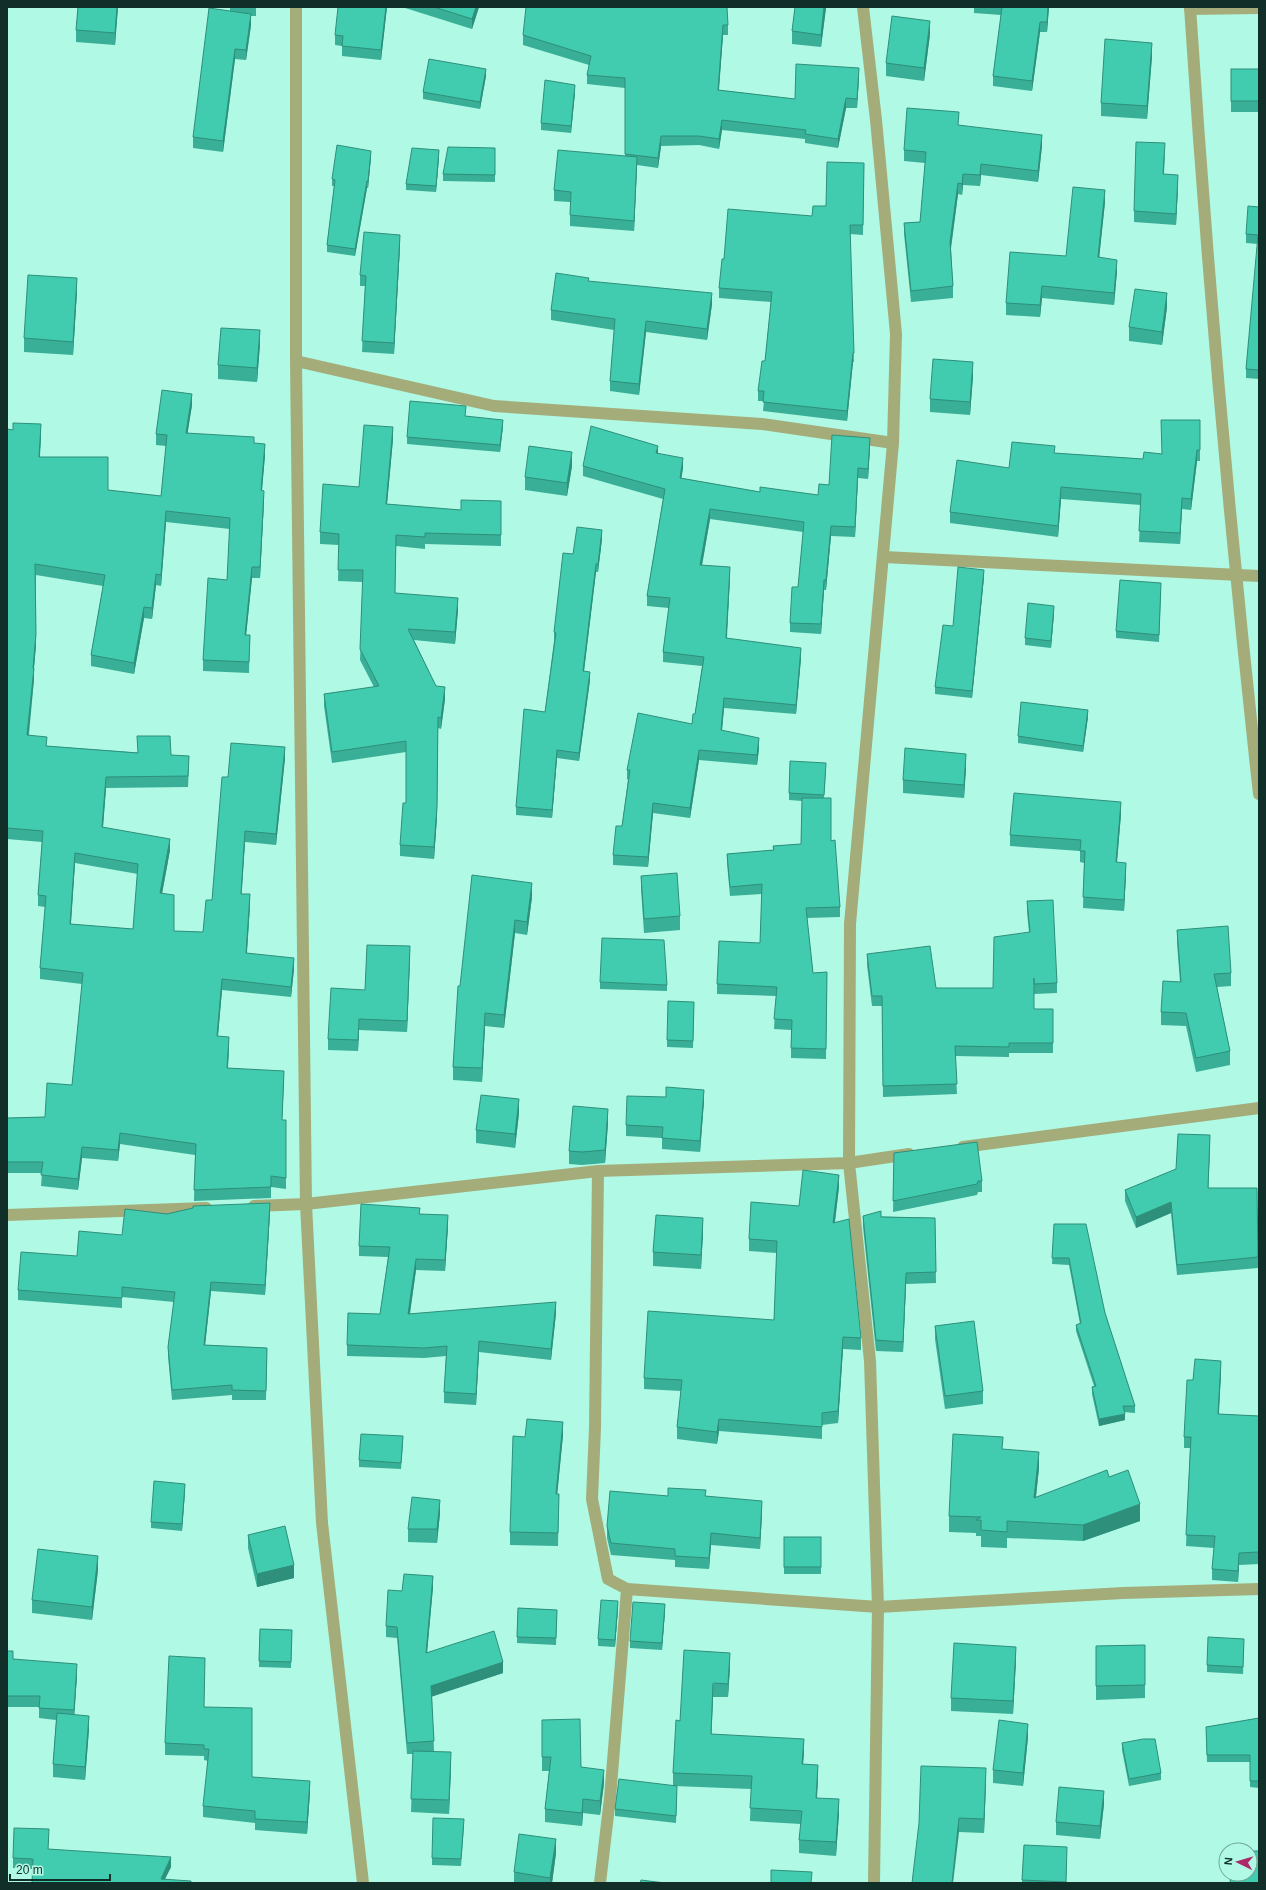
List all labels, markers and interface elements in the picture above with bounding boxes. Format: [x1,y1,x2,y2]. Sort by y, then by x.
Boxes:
north arrow [1218,1842,1258,1882]
scale bar [10,1856,110,1882]
text: N [1222,1857,1234,1866]
text: 20 m [16,1863,43,1877]

